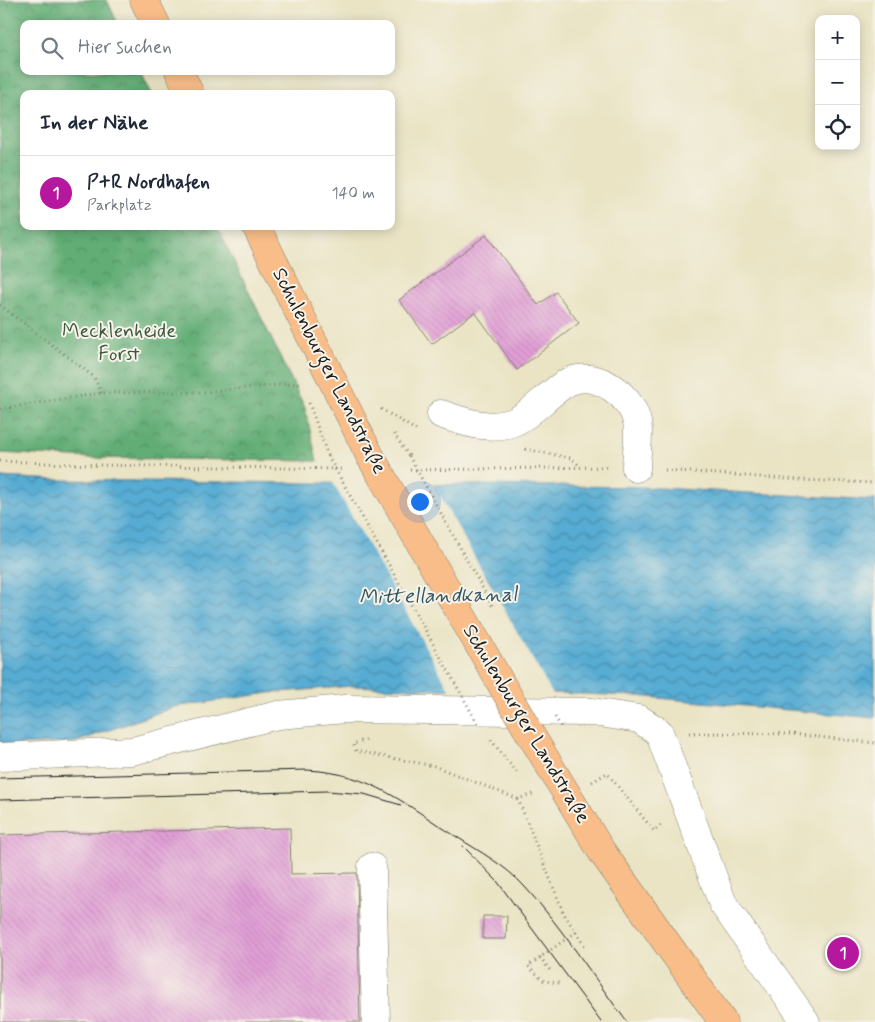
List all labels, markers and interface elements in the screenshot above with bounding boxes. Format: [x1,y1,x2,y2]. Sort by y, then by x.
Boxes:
map controls [815,15,860,150]
button: + [815,15,860,60]
search box [20,20,395,75]
icon: search [38,34,66,62]
text: Hier suchen [78,35,172,60]
button: − [815,60,860,105]
button: locate [815,105,860,150]
text: In der Nähe [40,109,148,137]
text: P+R Nordhafen [87,170,210,195]
text: 1 [52,183,60,204]
text: 140 m [331,183,375,204]
text: Parkplatz [87,195,152,216]
street label: Schulenburger Landstraße [263,263,393,480]
park label: Mecklenheide Forst [62,318,176,368]
your location [407,489,433,515]
water label: Mittellandkanal [359,581,519,611]
street label: Schulenburger Landstraße [454,619,596,830]
pin: 1 [827,934,859,972]

